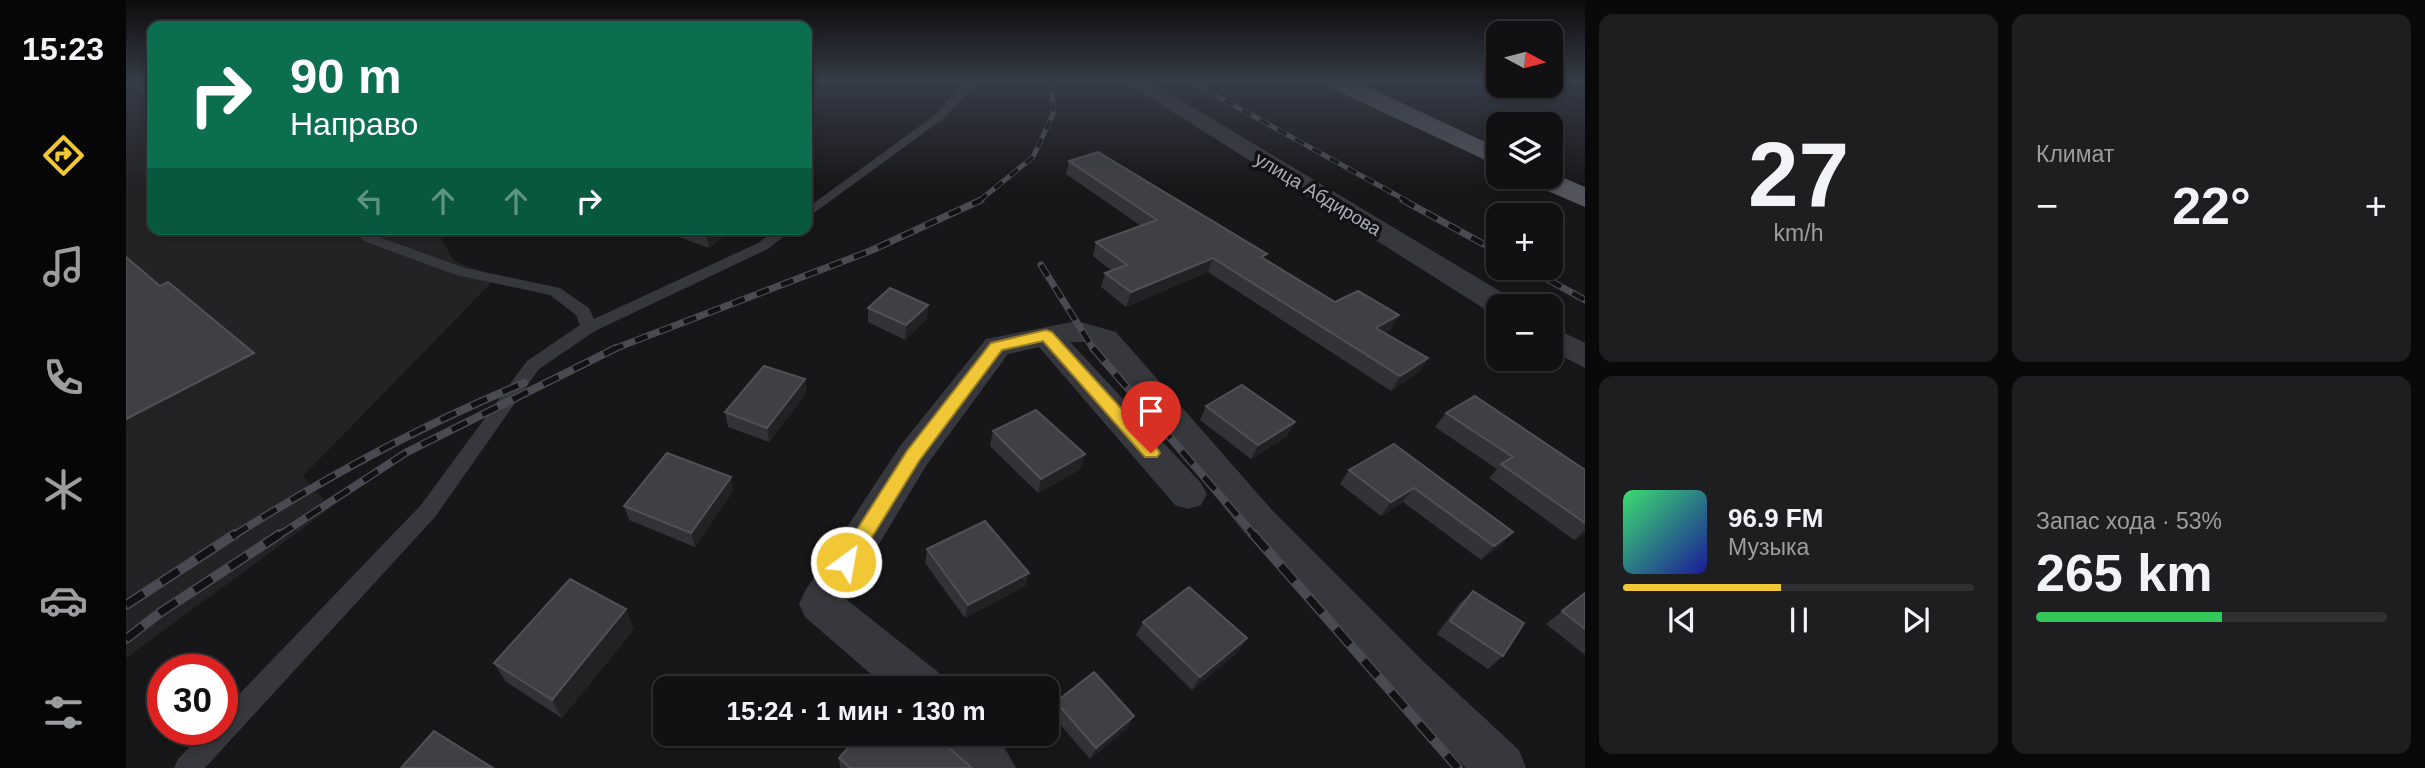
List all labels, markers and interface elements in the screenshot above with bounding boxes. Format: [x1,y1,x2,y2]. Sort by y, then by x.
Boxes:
north arrow [1486,21,1563,98]
map controls [1486,21,1563,371]
text: 15:23 [22,31,104,67]
icon: right [175,49,266,140]
text: 90 m [290,49,402,103]
text: Направо [290,106,418,142]
button: layers [1486,112,1563,189]
text: 27 [1748,124,1849,225]
icon: directions [39,131,88,180]
text: Климат [2036,141,2114,167]
street label: улица Абдирова [1251,148,1385,240]
text: 22° [2172,177,2251,235]
icon: left [351,182,389,220]
icon: ahead [424,182,462,220]
icon: ahead [497,182,535,220]
icon: right [570,182,608,220]
text: − [2036,185,2058,227]
text: + [2365,185,2387,227]
button: + [1486,203,1563,280]
text: km/h [1774,220,1823,246]
icon: music [39,242,88,291]
button: − [1486,294,1563,371]
icon: phone [39,353,88,402]
pin [1121,381,1181,453]
icon: arrive [1132,392,1170,430]
icon: climate [39,465,88,514]
text: 96.9 FM [1728,503,1823,533]
text: Запас хода · 53% [2036,508,2222,534]
position arrow [809,525,883,599]
text: Музыка [1728,534,1809,560]
text: 265 km [2036,544,2212,602]
icon: car [39,576,88,625]
icon: previous [1663,601,1701,639]
icon: pause [1780,601,1818,639]
icon: next [1897,601,1935,639]
speed limit sign: 30 [147,654,238,745]
icon: filters [39,688,88,737]
text: 15:24 · 1 мин · 130 m [726,696,986,726]

